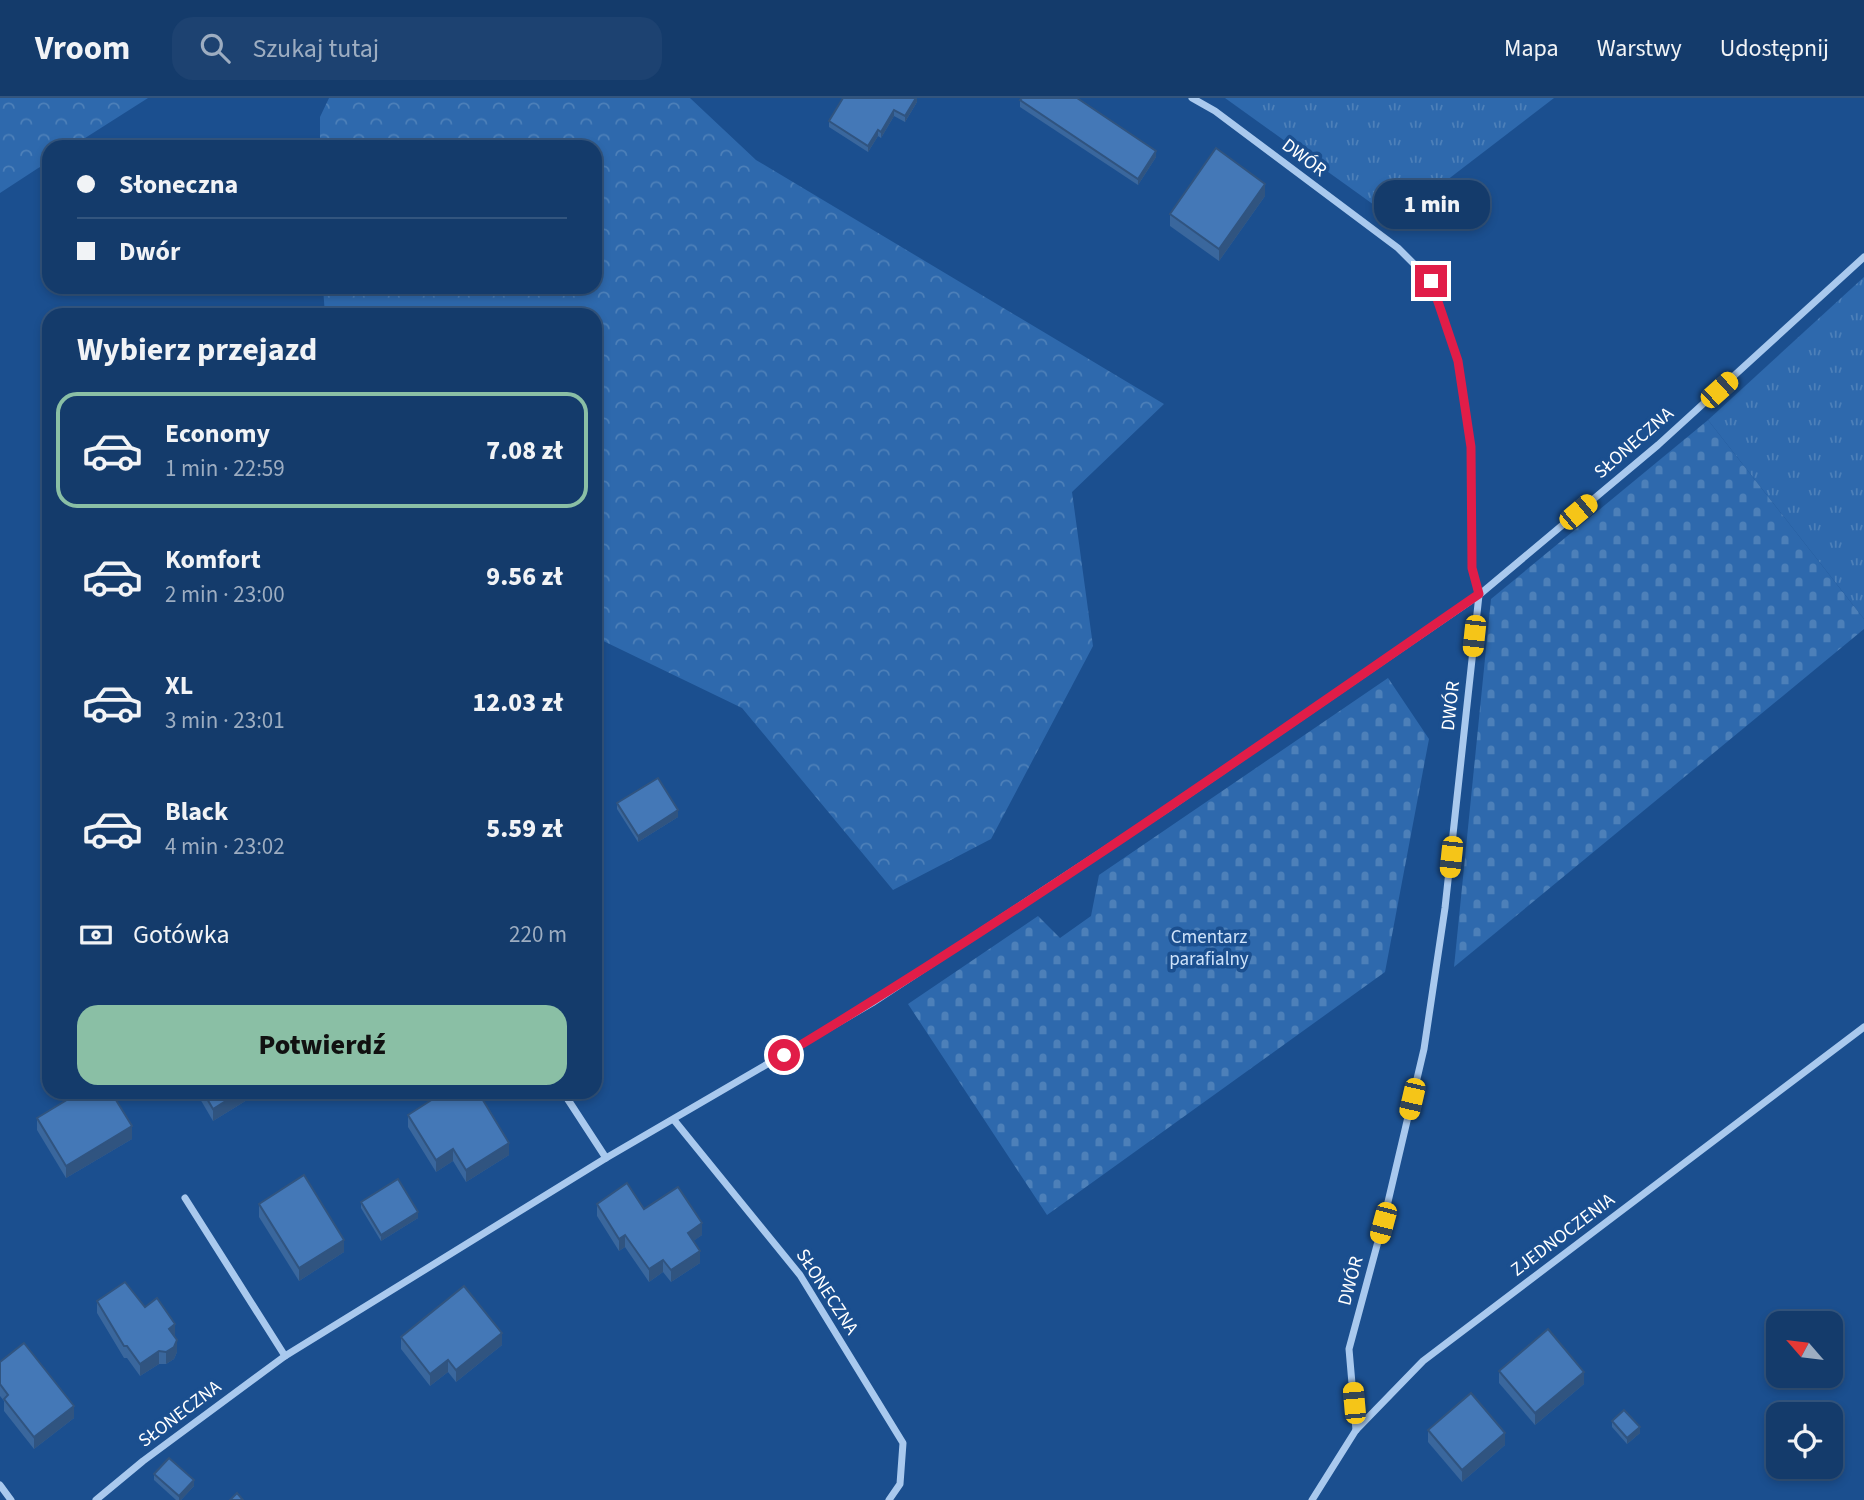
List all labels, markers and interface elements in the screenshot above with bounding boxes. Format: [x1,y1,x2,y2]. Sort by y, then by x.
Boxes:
search box [172,17,662,80]
text: Vroom [35,25,130,72]
icon: search [196,29,234,67]
text: Szukaj tutaj [252,30,379,67]
text: Mapa [1504,31,1559,66]
text: Warstwy [1597,31,1682,66]
text: Udostępnij [1720,31,1829,66]
street label: DWÓR [1276,132,1332,184]
text: Słoneczna [119,166,238,203]
callout: 1 min [1373,180,1489,228]
text: 1 min [1404,188,1460,221]
text: Dwór [119,233,180,270]
route end [1415,265,1447,297]
text: Wybierz przejazd [77,327,317,373]
car [1697,368,1742,412]
street label: SŁONECZNA [1588,400,1680,485]
text: Economy [165,415,270,452]
icon: car [81,419,144,482]
text: 7.08 zł [486,432,563,469]
text: 1 min · 22:59 [165,452,285,485]
car [1556,490,1601,534]
text: Komfort [165,541,261,578]
icon: car [81,545,144,608]
text: 9.56 zł [486,558,563,595]
text: 2 min · 23:00 [165,578,285,611]
car [1462,614,1487,658]
text: XL [165,667,193,704]
icon: car [81,671,144,734]
street label: DWÓR [1435,680,1467,732]
text: 12.03 zł [472,684,563,721]
text: 3 min · 23:01 [165,704,285,737]
text: Black [165,793,228,830]
icon: car [81,797,144,860]
text: 5.59 zł [486,810,563,847]
text: 4 min · 23:02 [165,830,285,863]
car [1439,835,1464,879]
icon: cash [77,916,115,954]
text: Gotówka [133,916,230,953]
text: 220 m [509,918,567,951]
park label: Cmentarz parafialny [1169,924,1249,973]
button: Potwierdź [77,1005,567,1085]
route start [768,1039,800,1071]
car [1398,1076,1427,1122]
street label: ZJEDNOCZENIA [1505,1187,1621,1283]
car [1368,1200,1399,1246]
street label: SŁONECZNA [789,1244,865,1341]
street label: DWÓR [1332,1253,1371,1309]
north arrow [1766,1311,1843,1388]
map controls [1766,1311,1843,1479]
street label: SŁONECZNA [133,1373,228,1454]
car [1342,1381,1367,1425]
button: locate [1766,1402,1843,1479]

